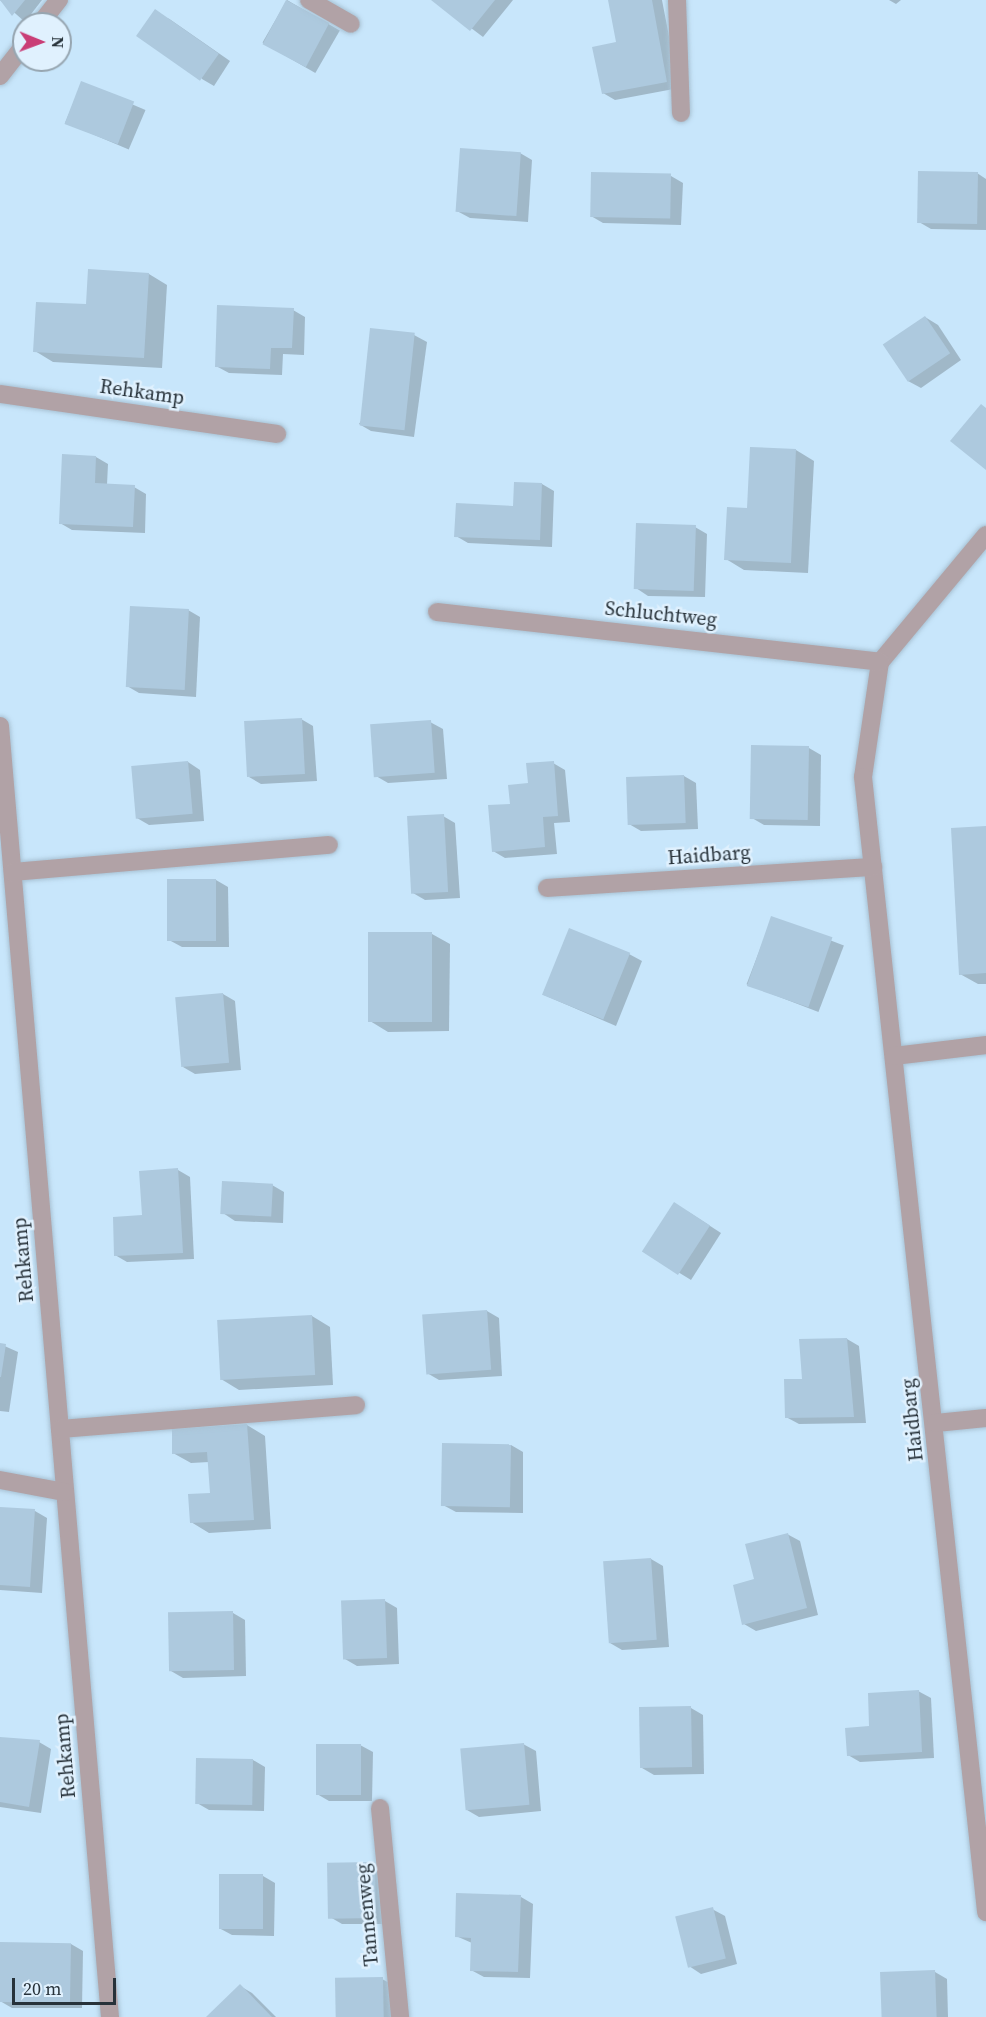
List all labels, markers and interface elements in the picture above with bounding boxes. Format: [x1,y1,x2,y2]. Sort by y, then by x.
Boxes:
north arrow [12,12,72,72]
text: N [47,36,69,48]
street label: Rehkamp [98,374,186,410]
street label: Schluchtweg [604,596,718,632]
street label: Haidbarg [667,840,751,870]
street label: Rehkamp [7,1216,39,1304]
street label: Haidbarg [896,1377,928,1463]
street label: Rehkamp [49,1712,81,1800]
street label: Tannenweg [351,1863,383,1967]
scale bar [15,1966,118,2004]
text: 20 m [23,1976,61,2001]

